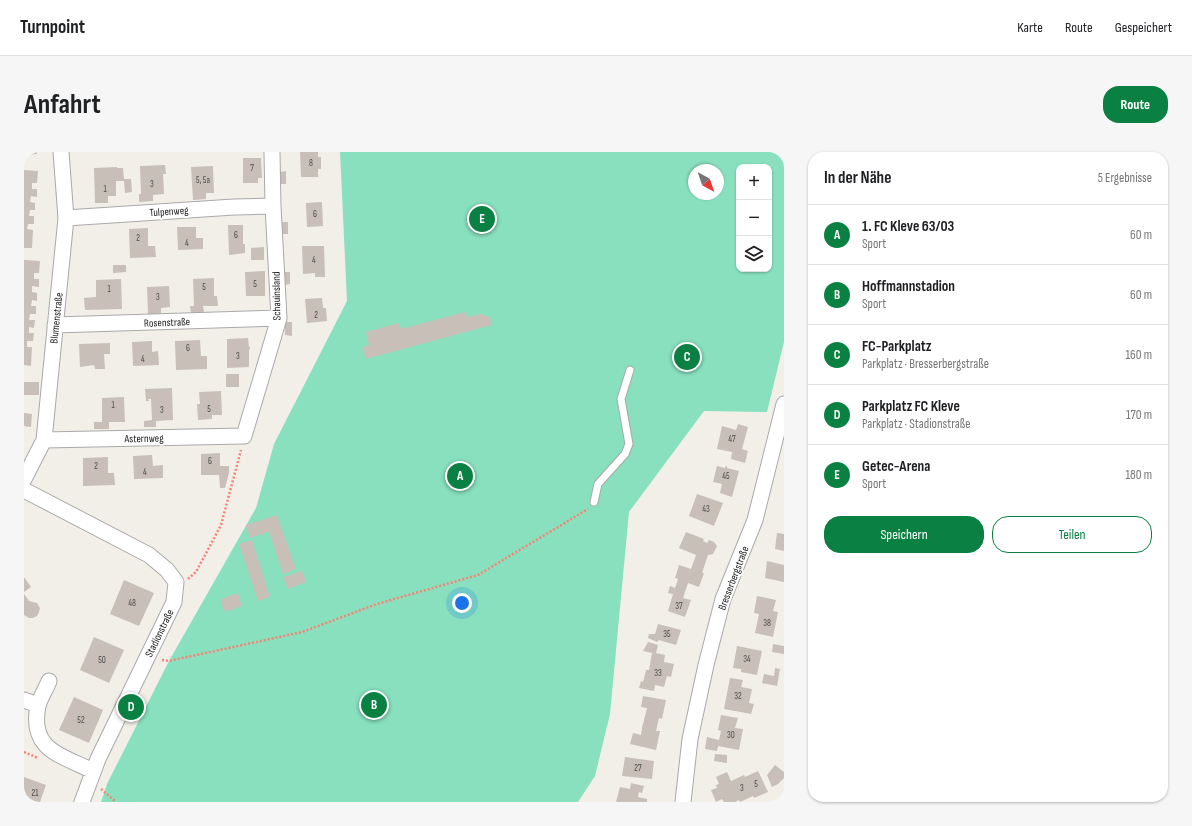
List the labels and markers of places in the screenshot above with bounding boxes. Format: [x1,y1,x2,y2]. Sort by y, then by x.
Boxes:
pin: E [469,204,495,234]
pin: C [674,342,700,372]
pin: A [447,461,473,491]
pin: B [361,690,387,720]
pin: D [118,692,144,722]

